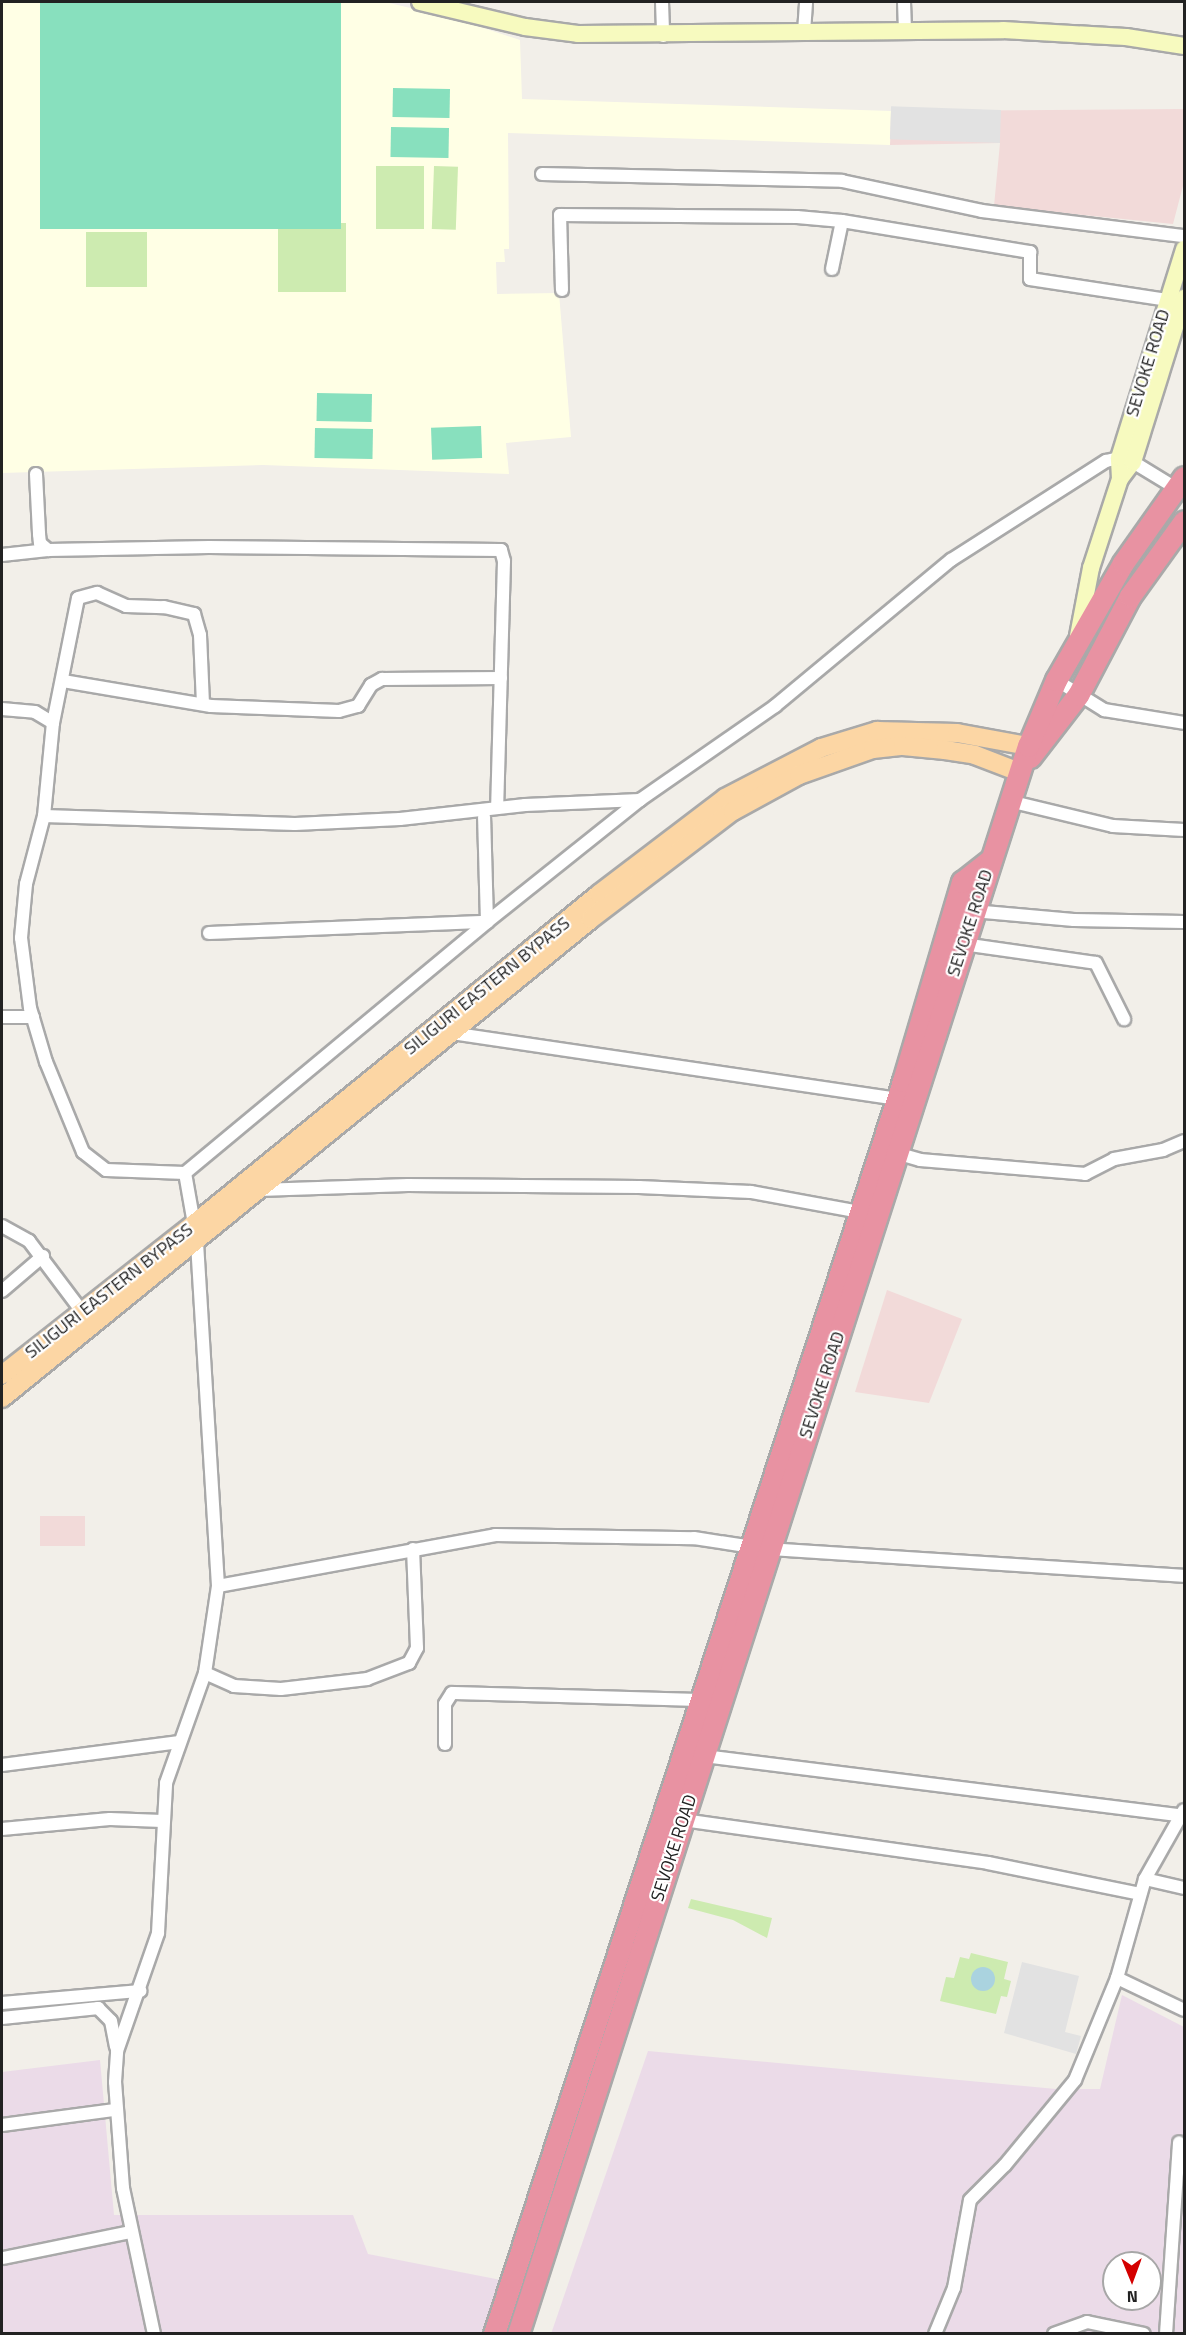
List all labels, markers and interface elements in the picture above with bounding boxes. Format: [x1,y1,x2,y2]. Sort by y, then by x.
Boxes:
street label: SEVOKE ROAD [1121,307,1175,419]
street label: SEVOKE ROAD [943,867,997,979]
street label: SILIGURI EASTERN BYPASS [400,913,574,1059]
street label: SILIGURI EASTERN BYPASS [21,1219,197,1363]
street label: SEVOKE ROAD [795,1329,849,1441]
street label: SEVOKE ROAD [647,1792,701,1904]
north arrow [1102,2251,1162,2311]
text: N [1127,2285,1138,2309]

